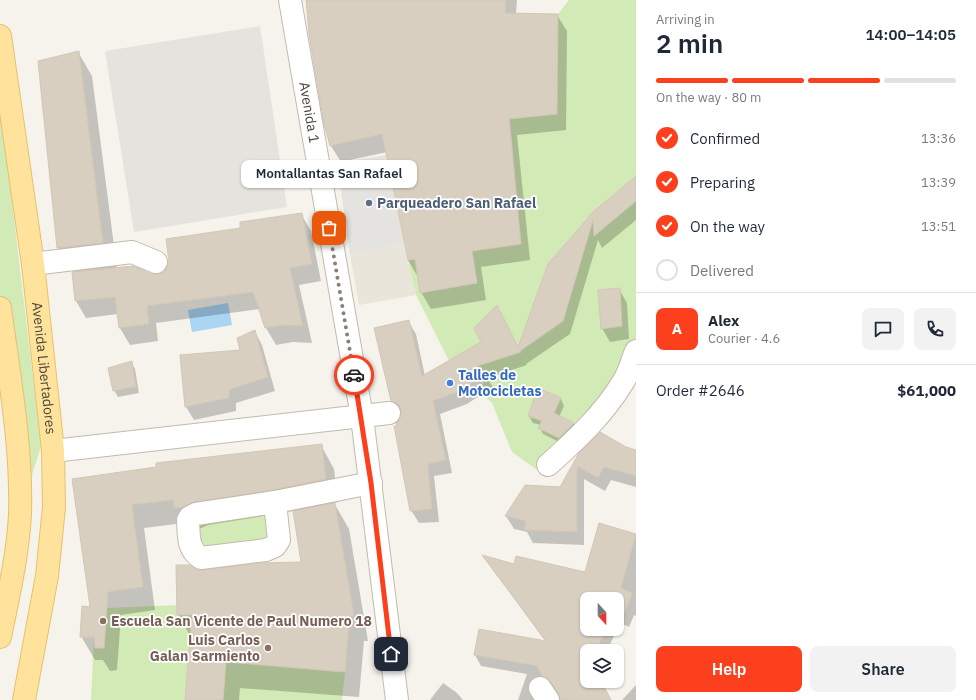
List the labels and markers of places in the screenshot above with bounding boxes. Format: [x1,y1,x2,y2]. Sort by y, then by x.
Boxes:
callout: Montallantas San Rafael [241,160,417,188]
place label: Parqueadero San Rafael [377,194,536,212]
marker: Parqueadero San Rafael [364,198,374,208]
pin [312,211,346,245]
place label: Talles de Motocicletas [458,366,541,400]
marker: Talles de Motocicletas [445,378,455,388]
place label: Escuela San Vicente de Paul Numero 18 [111,612,372,630]
marker: Escuela San Vicente de Paul Numero 18 [98,616,108,626]
place label: Luis Carlos Galan Sarmiento [150,631,260,665]
pin [374,637,408,671]
marker: Luis Carlos Galan Sarmiento [263,643,273,653]

